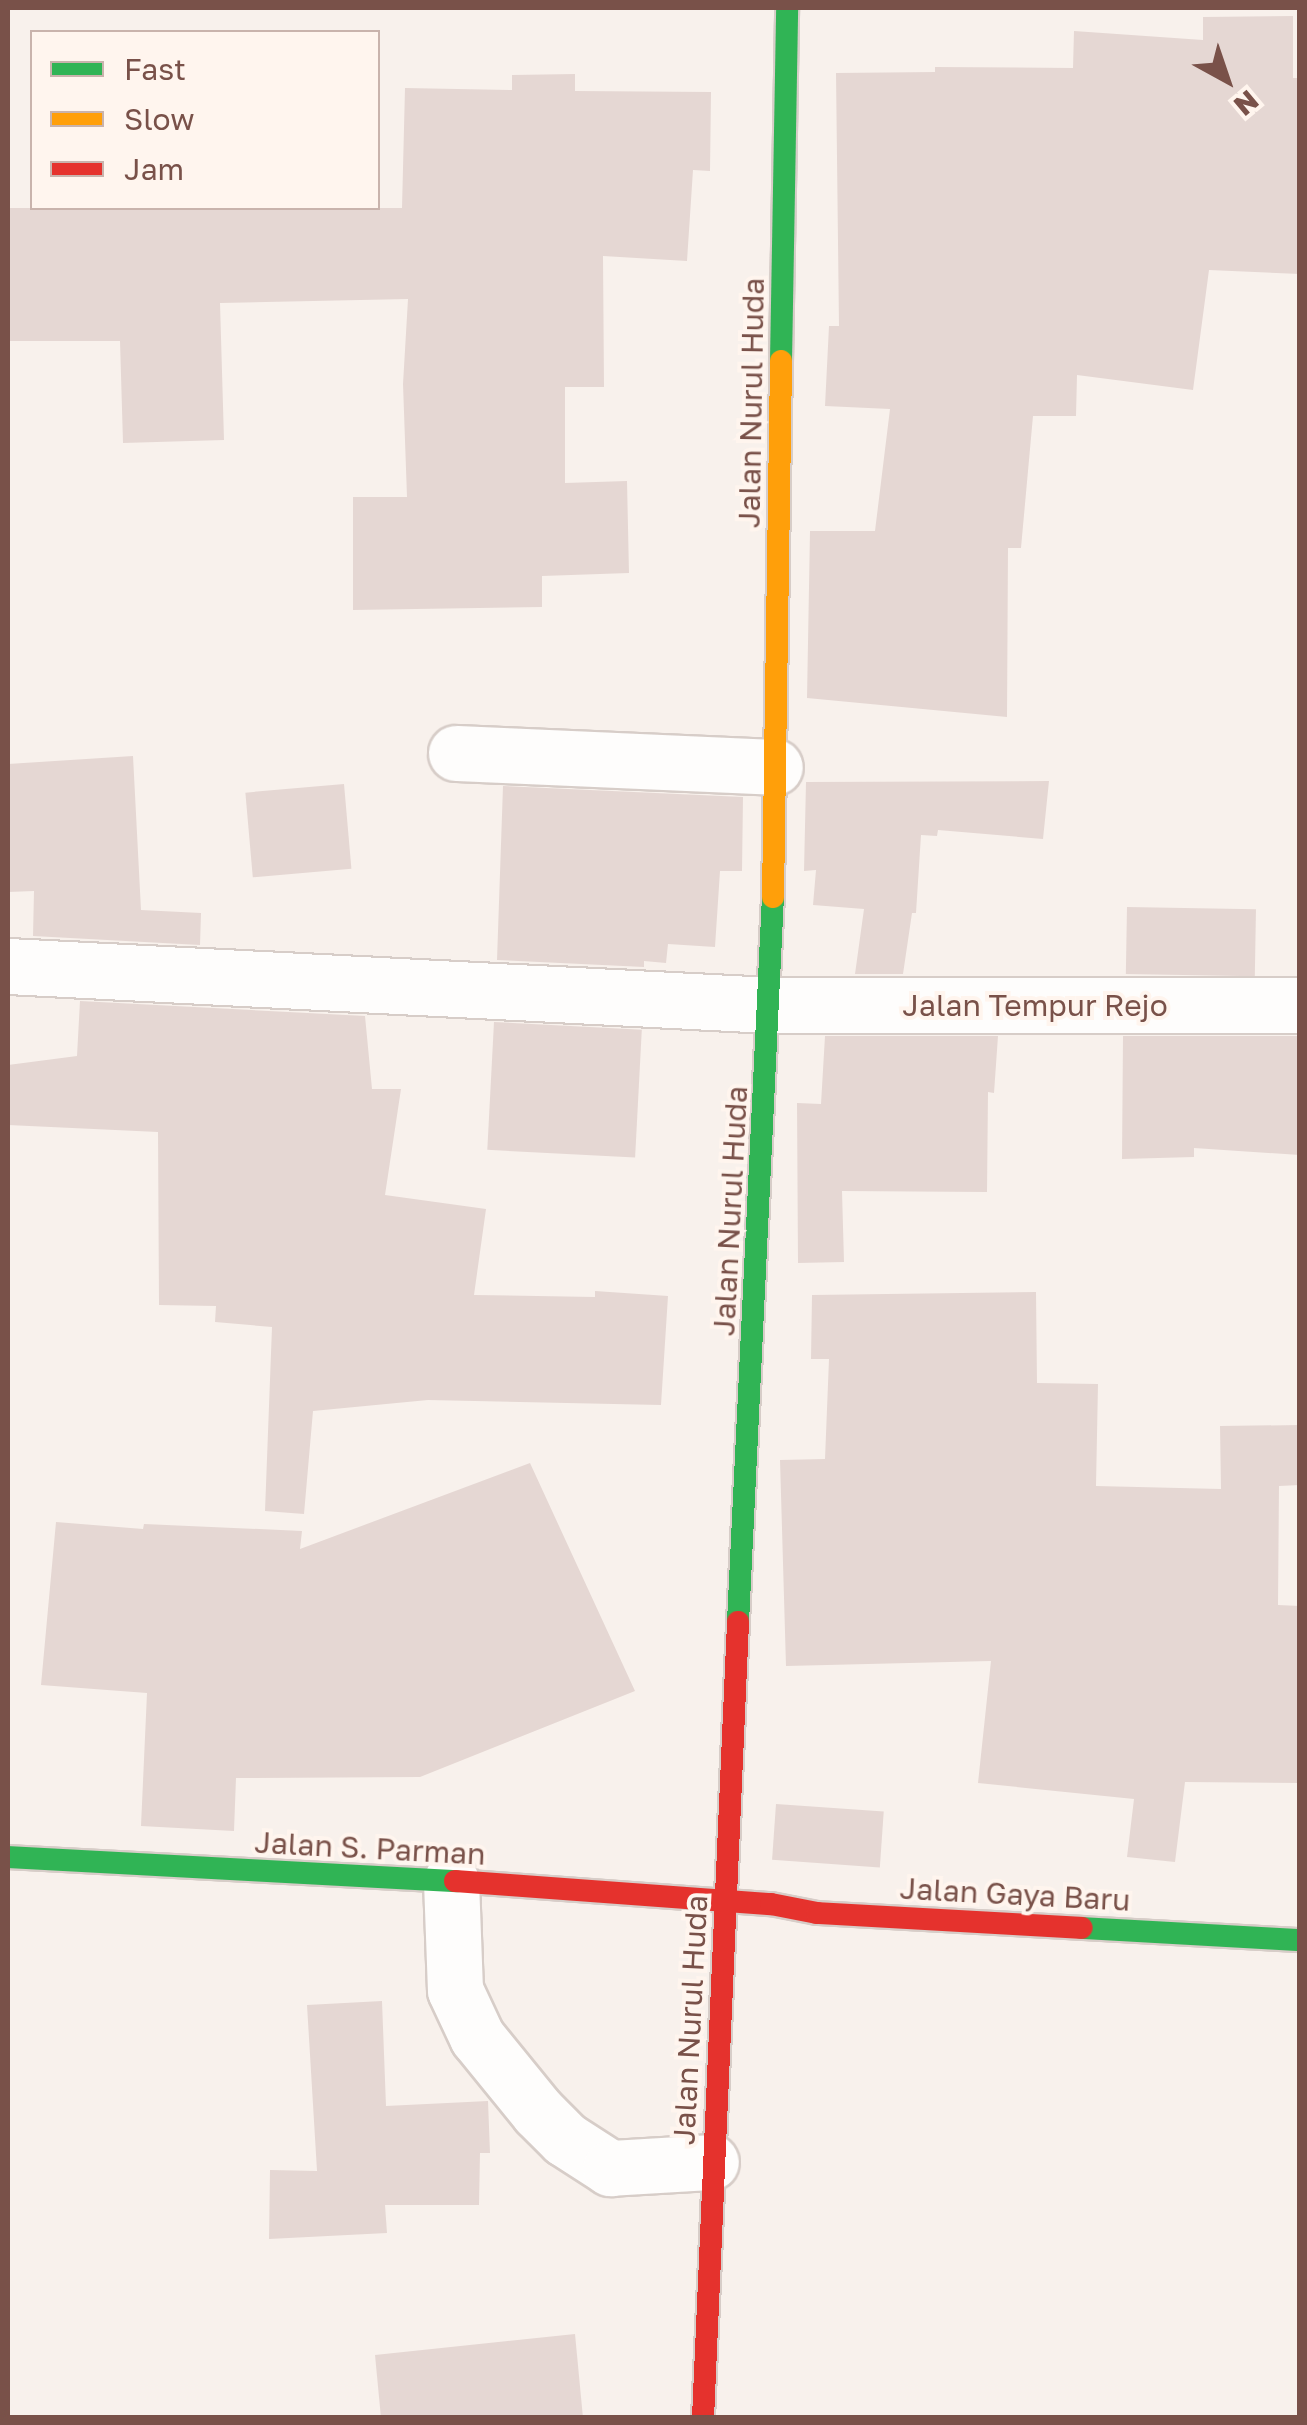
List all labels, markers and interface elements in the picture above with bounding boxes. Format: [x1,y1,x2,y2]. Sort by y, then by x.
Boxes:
legend [30,30,380,210]
north arrow [1177,30,1277,130]
text: Fast [124,51,186,87]
text: N [1228,84,1265,123]
text: Slow [124,101,195,137]
text: Jam [124,151,184,187]
street label: Jalan Nurul Huda [731,278,771,528]
street label: Jalan Tempur Rejo [902,987,1168,1023]
street label: Jalan Nurul Huda [705,1085,755,1337]
street label: Jalan S. Parman [253,1824,487,1872]
street label: Jalan Gaya Baru [899,1870,1131,1918]
street label: Jalan Nurul Huda [665,1894,715,2146]

